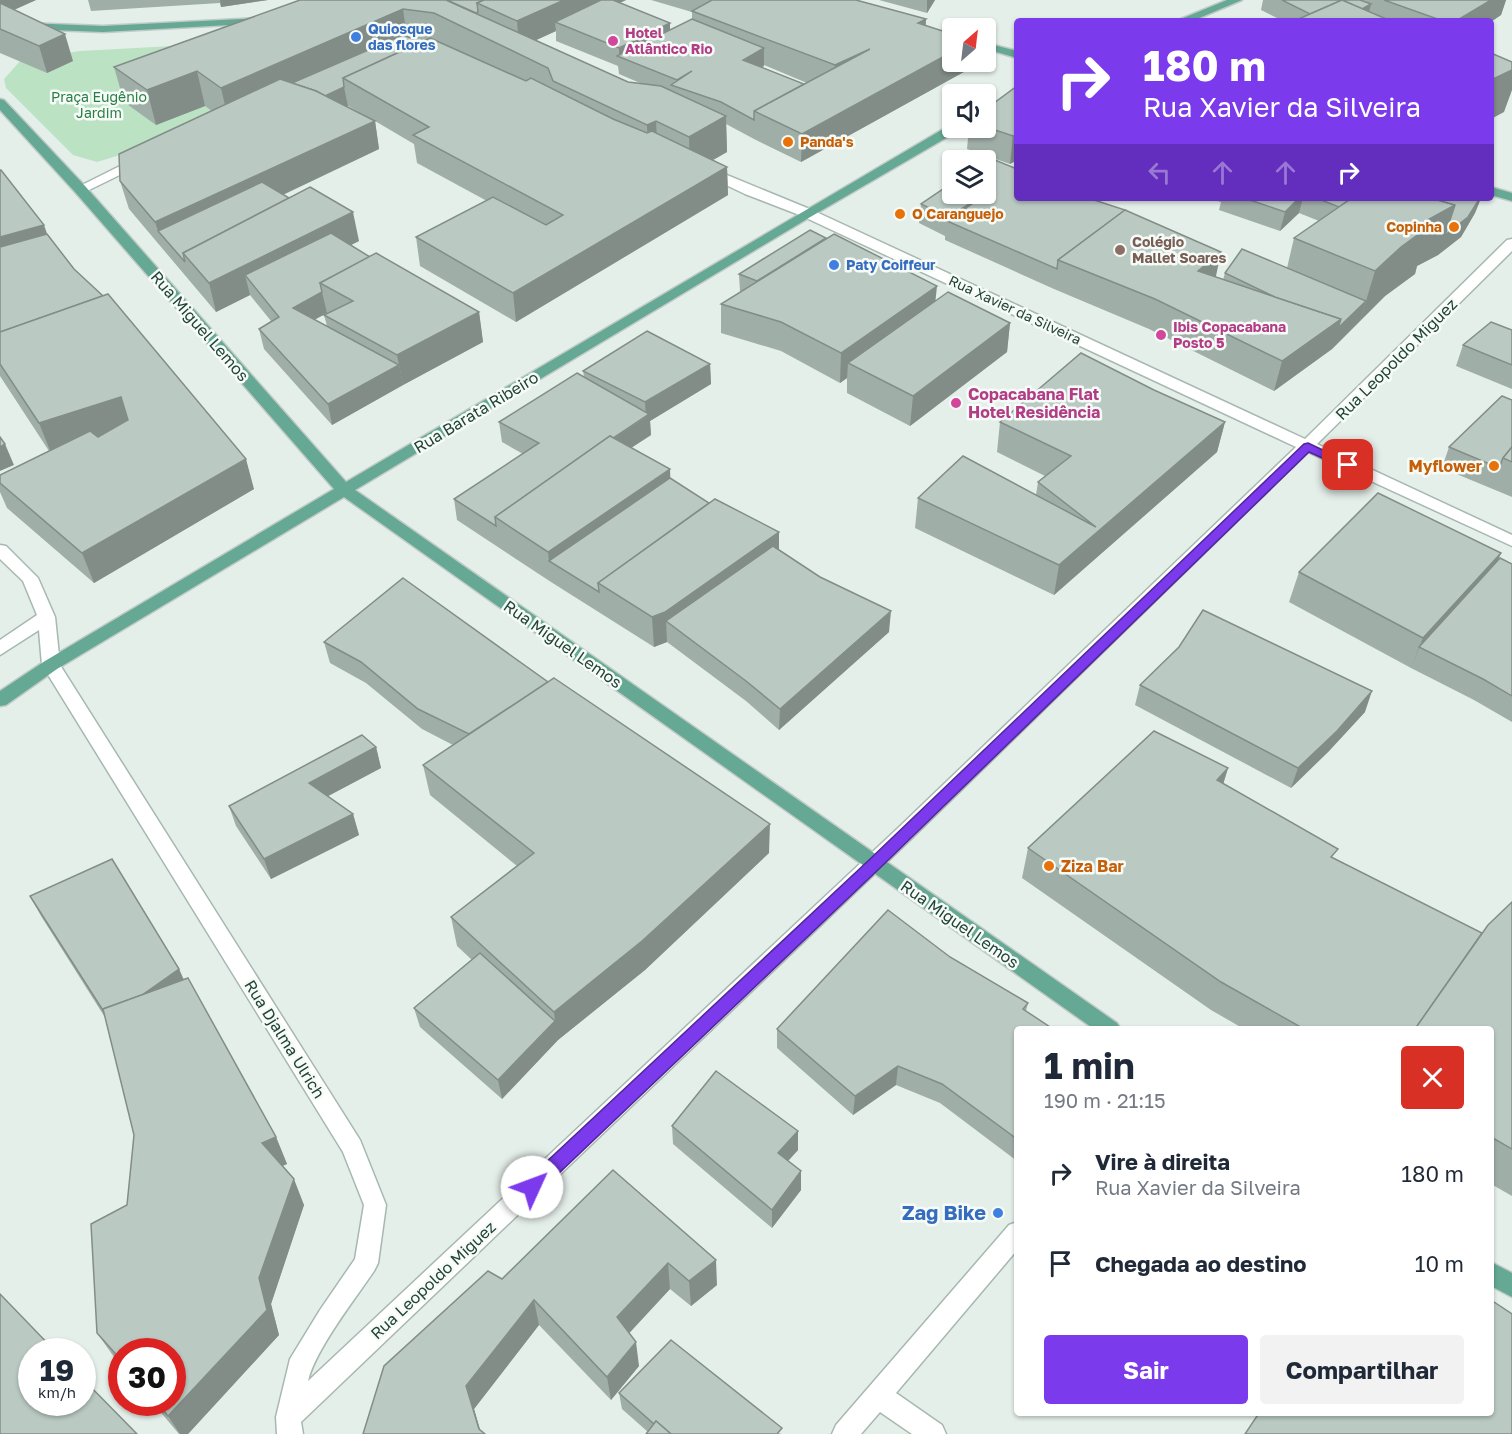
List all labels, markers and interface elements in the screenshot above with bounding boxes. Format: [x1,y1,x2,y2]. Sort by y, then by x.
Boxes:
north arrow [942,18,996,72]
map controls [942,18,996,204]
place label: Quiosque das flores [368,20,436,53]
place label: Hotel Atlântico Rio [625,24,713,57]
marker: Quiosque das flores [349,30,363,44]
marker: Hotel Atlântico Rio [606,34,620,48]
text: 180 m [1143,40,1266,90]
icon: right [1044,42,1122,120]
button: sound [942,84,996,138]
park label: Praça Eugênio Jardim [51,88,147,121]
text: Rua Xavier da Silveira [1143,91,1421,123]
place label: Panda's [800,133,854,150]
marker: Panda's [781,135,795,149]
button: layers [942,150,996,204]
icon: left [1143,156,1176,189]
icon: ahead [1206,156,1239,189]
icon: ahead [1269,156,1302,189]
icon: right [1332,156,1365,189]
place label: O Caranguejo [912,205,1004,222]
marker: O Caranguejo [893,207,907,221]
place label: Copinha [1386,218,1442,235]
marker: Copinha [1447,220,1461,234]
place label: Colégio Mallet Soares [1132,233,1227,266]
marker: Colégio Mallet Soares [1113,243,1127,257]
place label: Paty Coiffeur [846,256,936,273]
marker: Paty Coiffeur [827,258,841,272]
street label: Rua Miguel Lemos [147,267,253,385]
street label: Rua Xavier da Silveira [946,271,1084,348]
street label: Rua Leopoldo Miguez [1331,294,1461,424]
place label: Ibis Copacabana Posto 5 [1173,318,1286,351]
marker: Ibis Copacabana Posto 5 [1154,328,1168,342]
street label: Rua Barata Ribeiro [410,367,542,457]
place label: Copacabana Flat Hotel Residência [968,384,1100,422]
marker: Copacabana Flat Hotel Residência [949,396,963,410]
pin [1322,439,1373,490]
icon: arrive [1331,448,1364,481]
place label: Myflower [1408,456,1482,476]
marker: Myflower [1487,459,1501,473]
street label: Rua Miguel Lemos [500,596,626,692]
place label: Ziza Bar [1061,856,1124,876]
marker: Ziza Bar [1042,859,1056,873]
street label: Rua Miguel Lemos [897,876,1023,972]
street label: Rua Djalma Ulrich [240,976,330,1102]
text: 1 min [1044,1044,1135,1087]
button: close [1401,1046,1464,1109]
text: 190 m · 21:15 [1044,1088,1166,1112]
text: Vire à direita [1095,1148,1230,1175]
position arrow [500,1155,564,1219]
icon: right [1044,1157,1077,1190]
text: 180 m [1401,1160,1464,1187]
text: Rua Xavier da Silveira [1095,1175,1301,1199]
place label: Zag Bike [902,1200,986,1224]
marker: Zag Bike [991,1206,1005,1220]
street label: Rua Leopoldo Miguez [366,1217,500,1343]
icon: arrive [1044,1247,1077,1280]
text: Chegada ao destino [1095,1250,1307,1277]
text: 10 m [1415,1250,1464,1277]
button: Sair [1044,1335,1248,1404]
button: Compartilhar [1260,1335,1464,1404]
speed limit sign: 30 [108,1338,186,1416]
text: 19 [40,1352,74,1388]
text: km/h [38,1383,76,1401]

